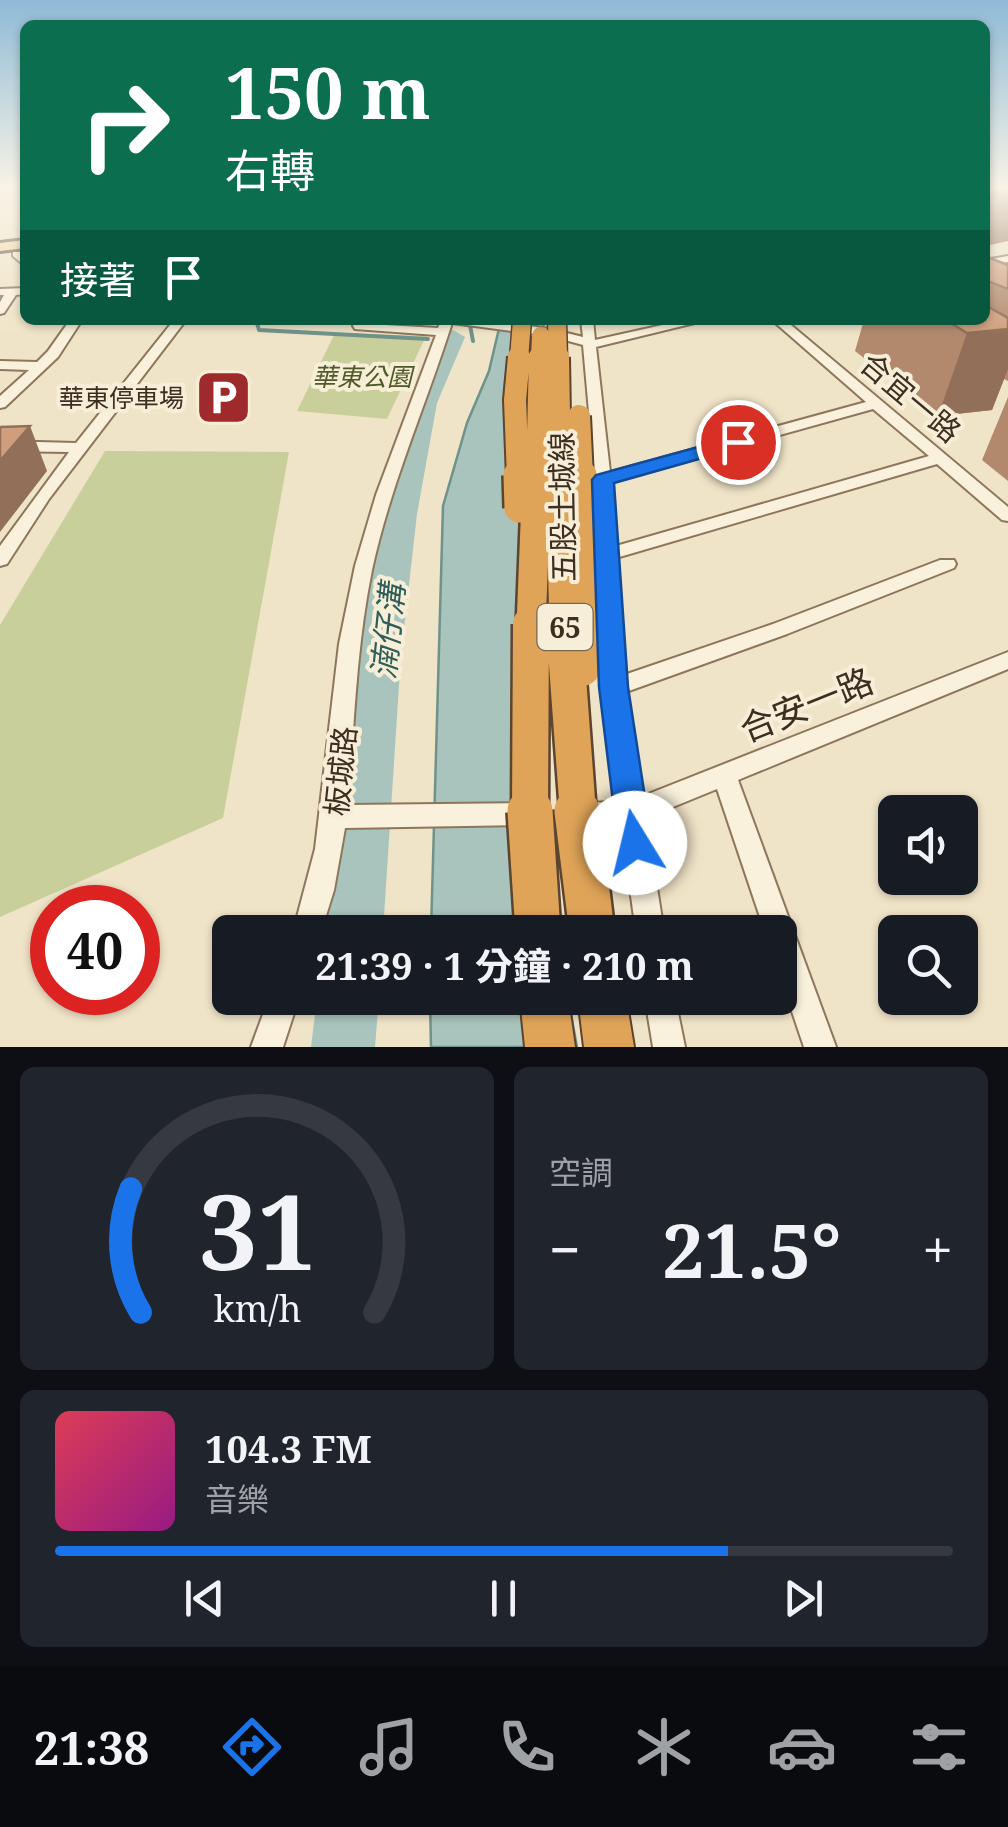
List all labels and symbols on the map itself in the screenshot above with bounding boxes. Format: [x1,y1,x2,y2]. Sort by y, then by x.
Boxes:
street label: 合宜一路 [852,343,970,451]
park label: 華東公園 [312,359,415,393]
parking icon: 華東停車場 [193,367,253,427]
place label: 華東停車場 [59,380,184,414]
pin [696,400,781,485]
street label: 五股土城線 [540,432,584,582]
water label: 湳仔溝 [361,577,414,681]
road number: 65 [538,604,592,650]
street label: 合安一路 [732,656,880,752]
street label: 板城路 [315,724,365,818]
position arrow [583,791,687,895]
speed limit sign: 40 [30,885,160,1015]

